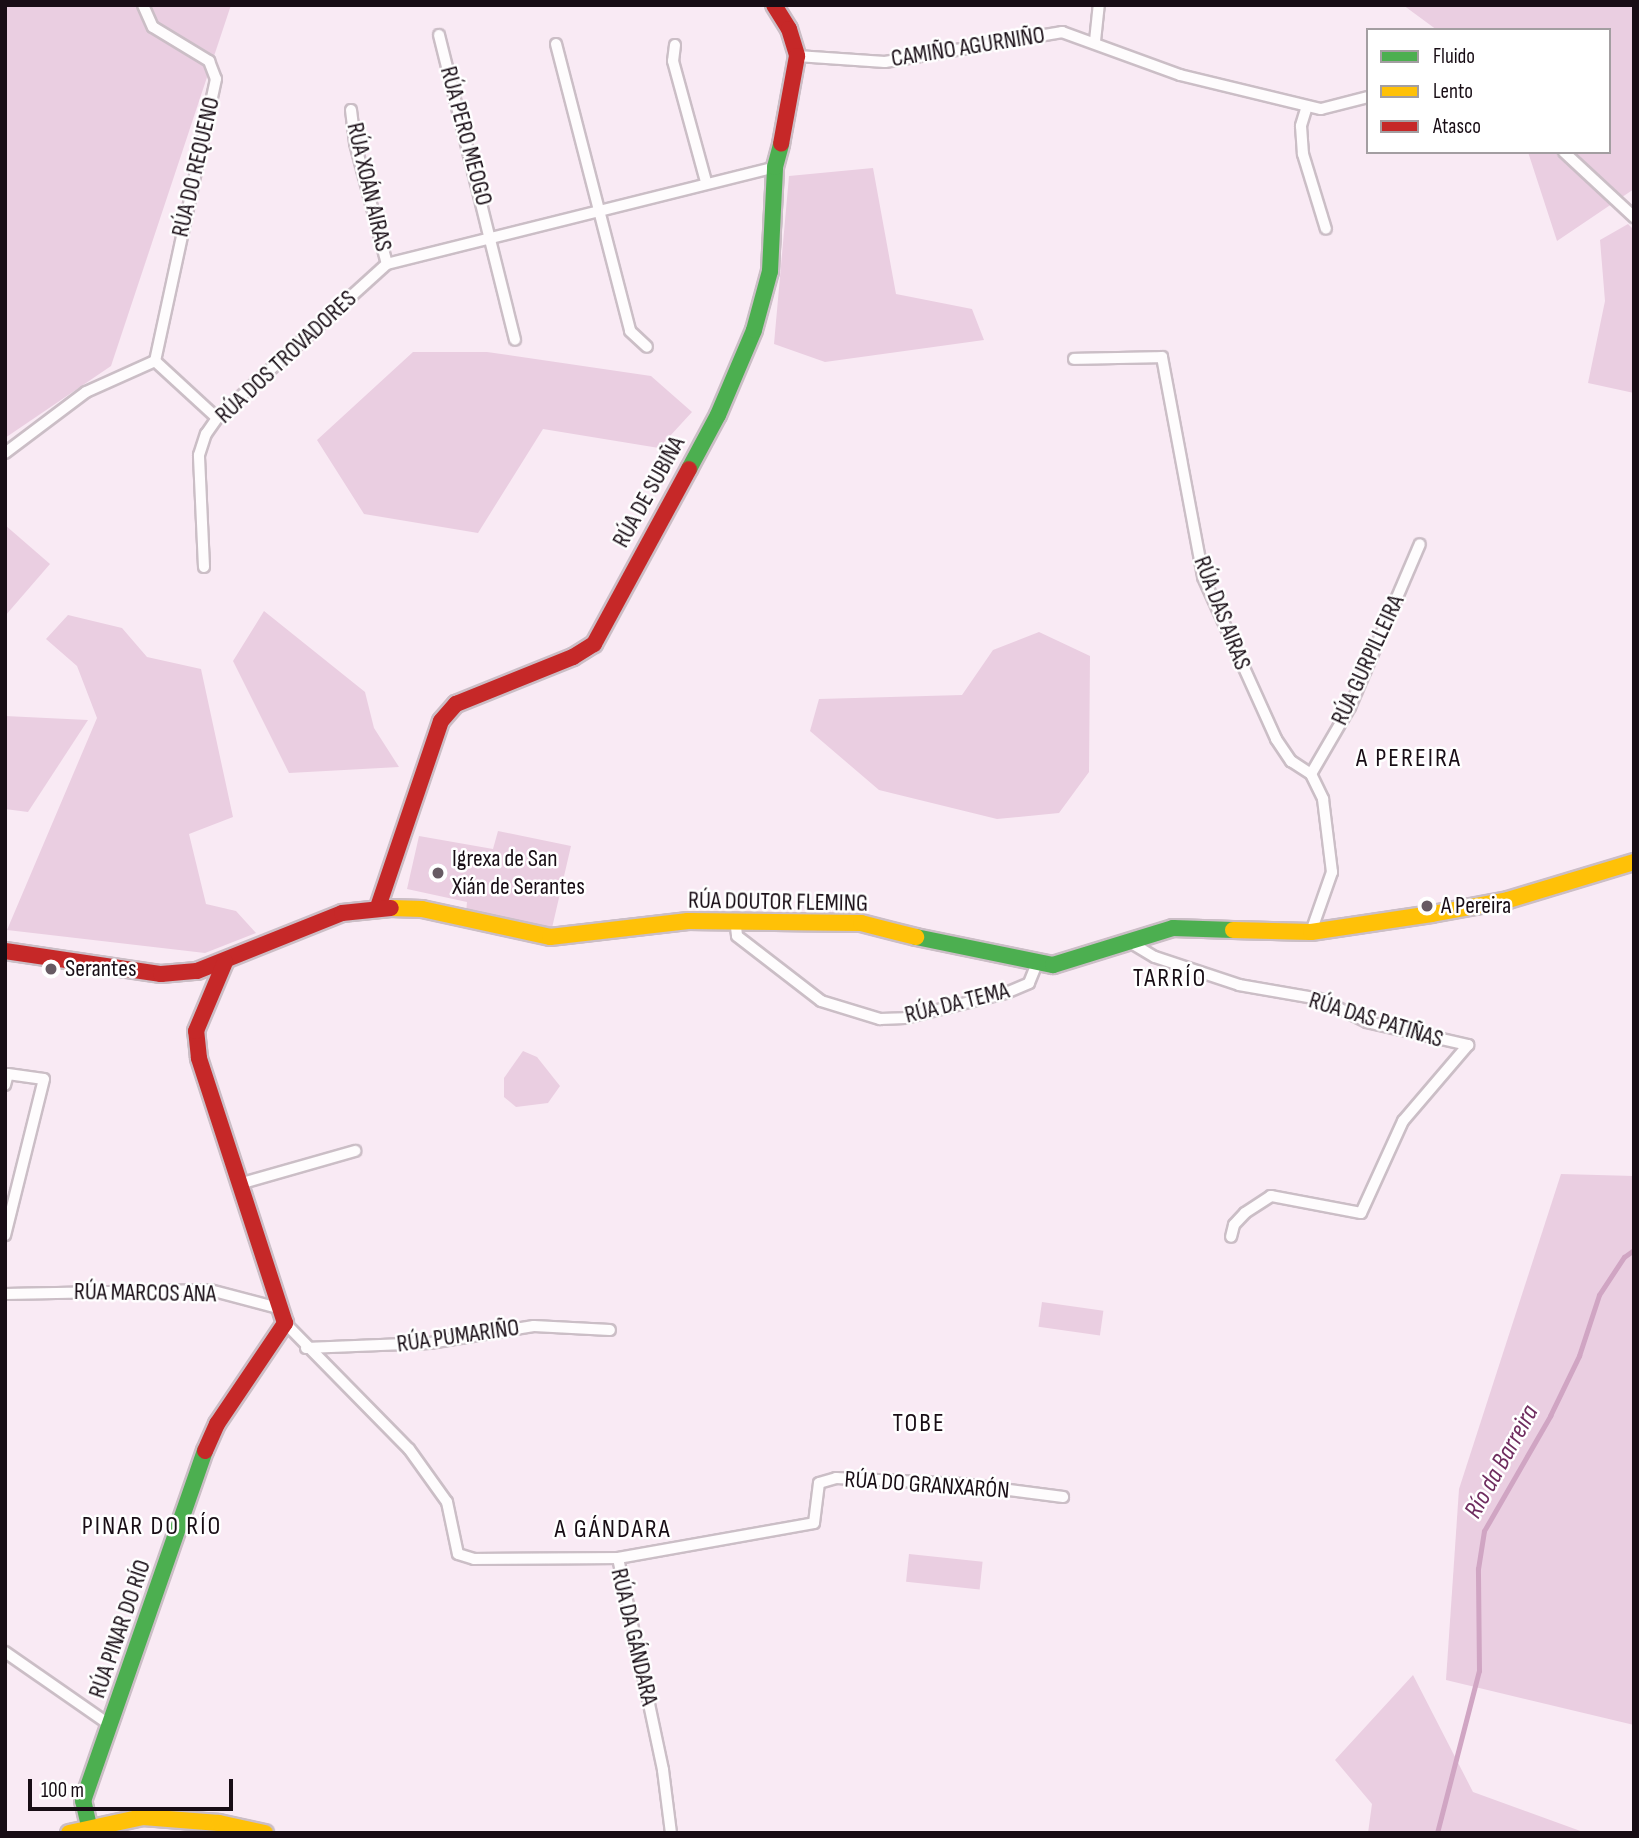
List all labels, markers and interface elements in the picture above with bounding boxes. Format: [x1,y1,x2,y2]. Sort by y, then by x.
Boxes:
street label: CAMIÑO AGURNIÑO [889,21,1047,73]
legend [1366,28,1611,154]
text: Fluido [1433,44,1475,69]
street label: RÚA PERO MEOGO [434,63,498,209]
text: Lento [1433,79,1473,104]
street label: RÚA DO REQUENO [166,94,226,240]
text: Atasco [1433,114,1481,139]
street label: RÚA XOÁN AIRAS [340,120,398,254]
street label: RÚA DOS TROVADORES [210,284,362,430]
street label: RÚA DE SUBIÑA [607,431,691,553]
street label: RÚA DAS AIRAS [1187,552,1257,674]
street label: RÚA GURPILLEIRA [1325,590,1411,730]
district label: A PEREIRA [1357,743,1461,775]
place label: Igrexa de San Xián de Serantes [452,845,585,901]
marker: Igrexa de San Xián de Serantes [430,865,446,881]
street label: RÚA DOUTOR FLEMING [688,886,868,918]
place label: A Pereira [1441,892,1511,920]
marker: A Pereira [1419,898,1435,914]
place label: Serantes [65,955,136,983]
marker: Serantes [43,961,59,977]
district label: TARRÍO [1133,963,1207,995]
street label: RÚA DA TEMA [902,976,1012,1030]
street label: RÚA DAS PATIÑAS [1305,986,1447,1054]
street label: RÚA MARCOS ANA [74,1277,216,1309]
street label: RÚA PUMARIÑO [395,1313,521,1359]
water label: Río da Barreira [1458,1400,1546,1524]
district label: TOBE [893,1408,945,1440]
street label: RÚA DO GRANXARÓN [844,1465,1010,1505]
district label: PINAR DO RÍO [83,1511,221,1543]
district label: A GÁNDARA [556,1514,670,1546]
street label: RÚA PINAR DO RÍO [83,1556,157,1702]
street label: RÚA DA GÁNDARA [604,1566,664,1708]
scale bar [32,1764,236,1808]
text: 100 m [41,1778,84,1803]

